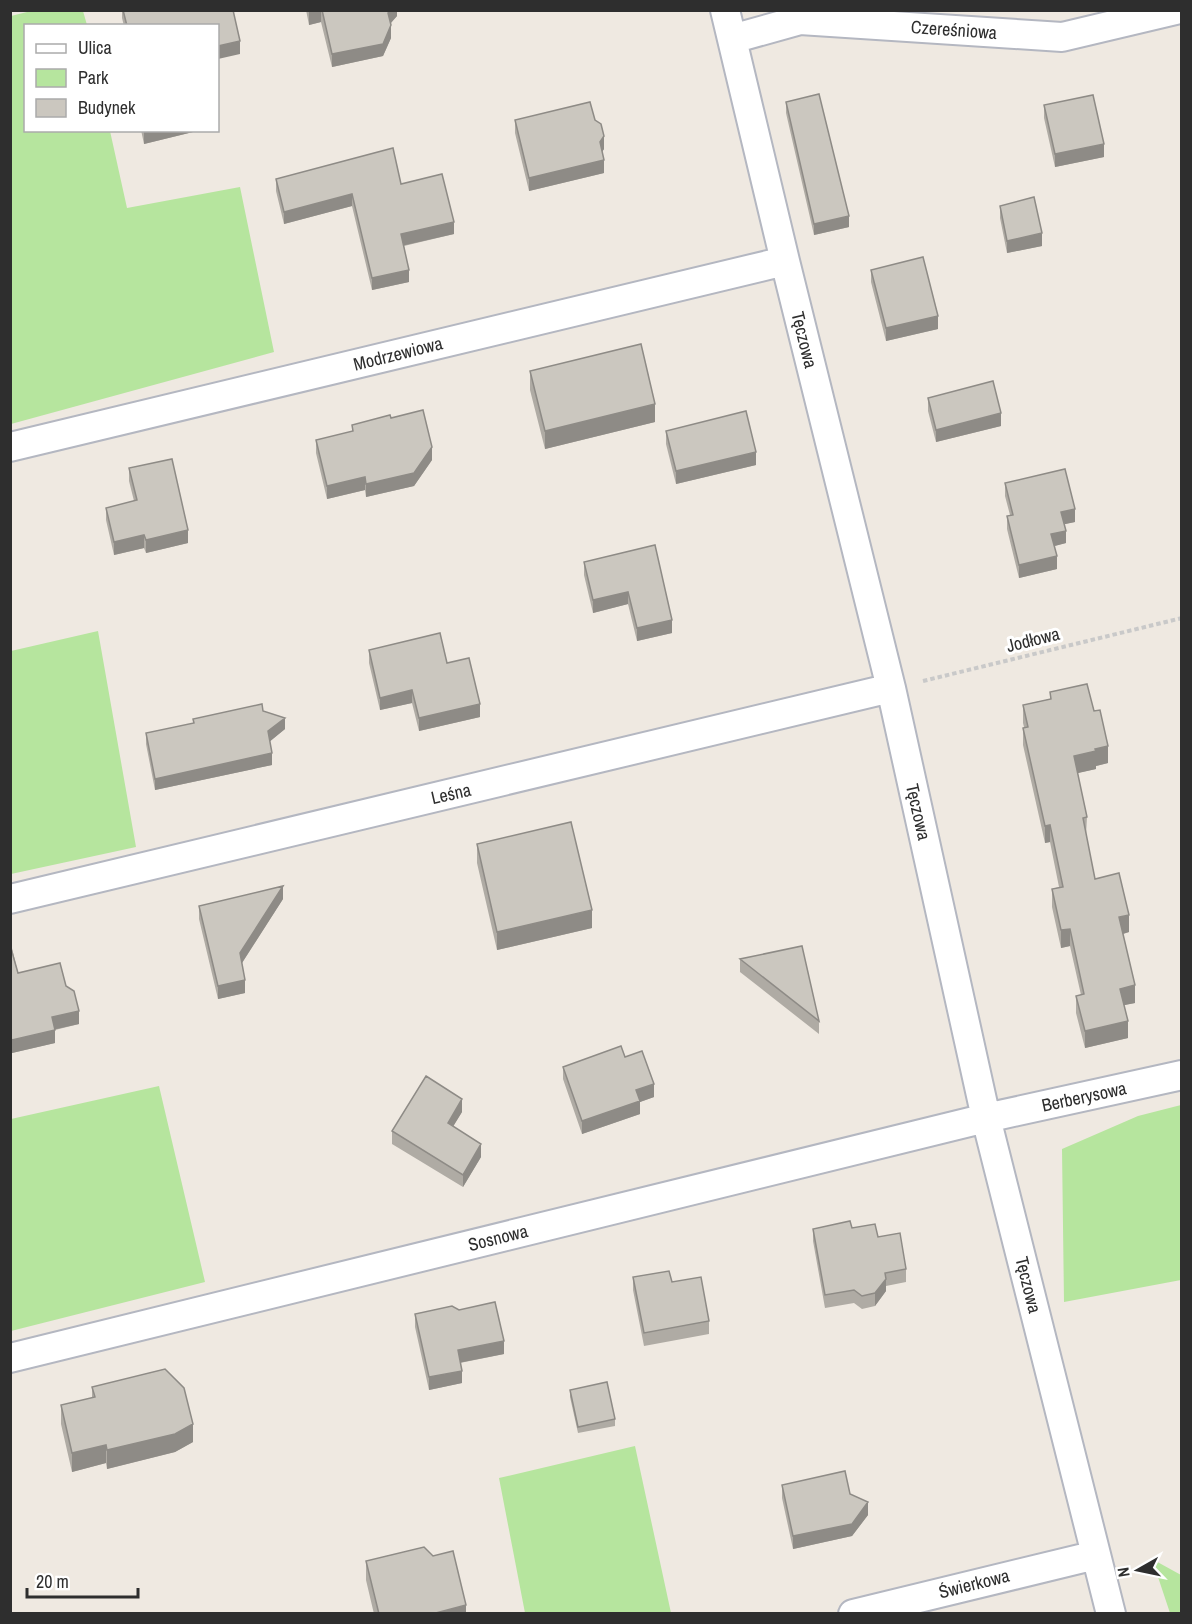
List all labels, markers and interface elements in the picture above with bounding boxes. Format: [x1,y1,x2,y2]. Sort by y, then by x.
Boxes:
street label: Czereśniowa [910,14,998,45]
legend [24,24,219,132]
text: Ulica [78,35,112,60]
text: Park [78,65,109,90]
text: Budynek [78,95,136,120]
street label: Tęczowa [785,309,824,371]
street label: Modrzewiowa [351,330,445,377]
street label: Jodłowa [1004,621,1062,658]
street label: Leśna [428,777,473,810]
street label: Tęczowa [900,781,937,843]
street label: Berberysowa [1039,1075,1129,1118]
street label: Sosnowa [465,1218,530,1257]
street label: Tęczowa [1009,1254,1048,1316]
north arrow [1108,1540,1168,1600]
scale bar [27,1561,138,1599]
street label: Świerkowa [936,1563,1012,1604]
text: N [1112,1566,1135,1579]
text: 20 m [36,1569,69,1594]

